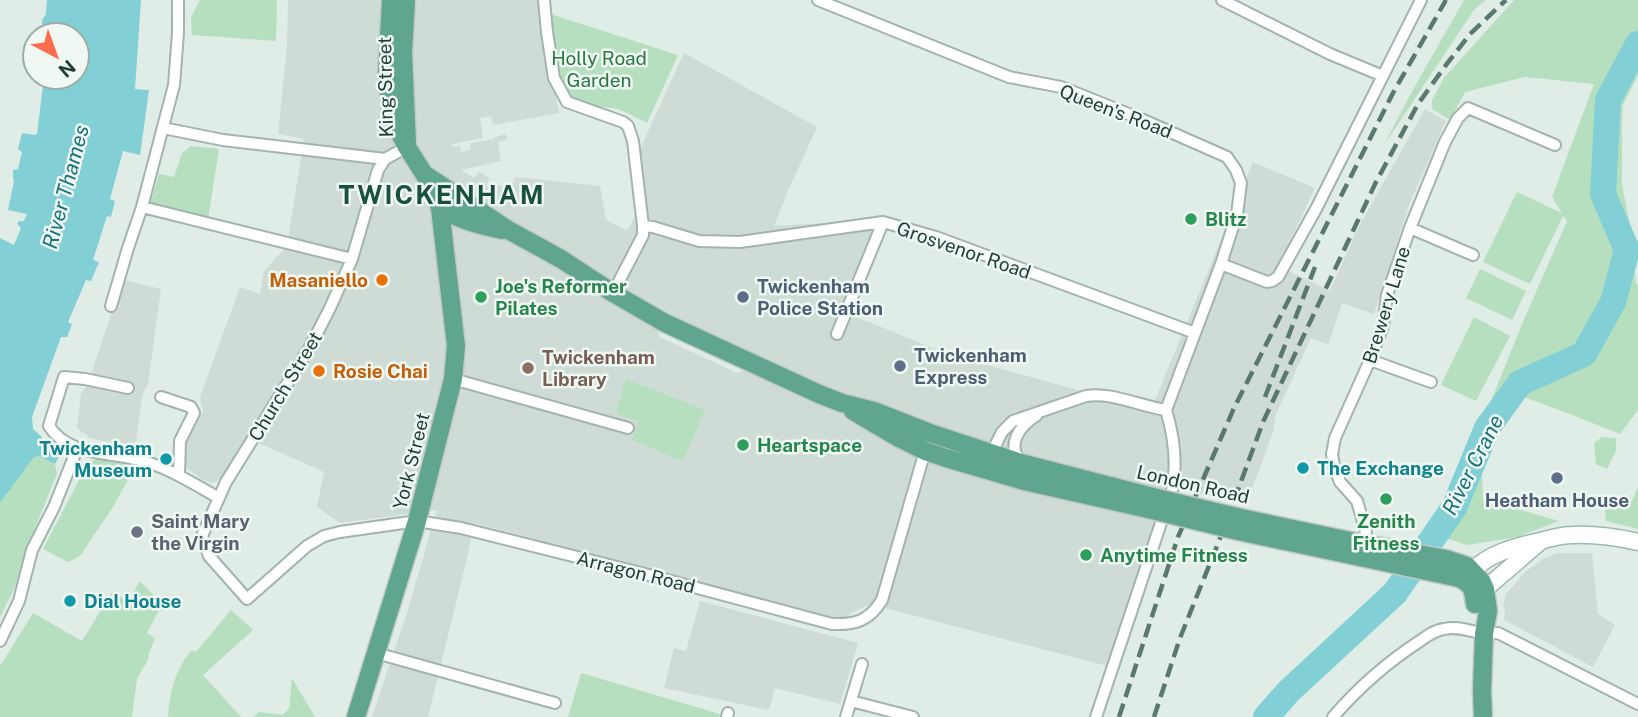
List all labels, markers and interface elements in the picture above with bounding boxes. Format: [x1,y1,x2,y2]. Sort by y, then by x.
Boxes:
north arrow [21,21,91,91]
street label: King Street [373,36,397,138]
park label: Holly Road Garden [551,47,647,91]
text: N [54,56,80,82]
street label: Queen's Road [1056,79,1176,143]
water label: River Thames [37,122,94,251]
district label: TWICKENHAM [338,179,546,210]
place label: Blitz [1205,208,1247,230]
marker: Blitz [1183,211,1199,227]
street label: Grosvenor Road [894,217,1034,283]
street label: Brewery Lane [1358,244,1414,366]
place label: Masaniello [269,269,368,291]
marker: Masaniello [374,272,390,288]
place label: Joe's Reformer Pilates [495,275,627,319]
place label: Twickenham Police Station [757,275,883,319]
marker: Joe's Reformer Pilates [473,289,489,305]
marker: Twickenham Police Station [735,289,751,305]
street label: Church Street [244,327,326,445]
place label: Twickenham Express [914,344,1027,388]
place label: Twickenham Library [542,346,655,390]
marker: Twickenham Express [892,358,908,374]
place label: Rosie Chai [333,360,428,382]
marker: Twickenham Library [520,360,536,376]
marker: Rosie Chai [311,363,327,379]
street label: York Street [388,410,434,512]
water label: River Crane [1437,411,1508,519]
place label: Heartspace [757,434,862,456]
place label: Twickenham Museum [39,437,152,481]
marker: Heartspace [735,437,751,453]
marker: Twickenham Museum [158,451,174,467]
place label: The Exchange [1317,457,1444,479]
street label: London Road [1135,460,1251,508]
marker: The Exchange [1295,460,1311,476]
marker: Heatham House [1549,470,1565,486]
place label: Heatham House [1485,489,1629,511]
marker: Zenith Fitness [1378,491,1394,507]
place label: Saint Mary the Virgin [151,510,250,554]
place label: Zenith Fitness [1353,510,1419,554]
marker: Saint Mary the Virgin [129,524,145,540]
place label: Anytime Fitness [1100,544,1248,566]
street label: Arragon Road [574,547,698,597]
marker: Anytime Fitness [1078,547,1094,563]
place label: Dial House [84,590,182,612]
marker: Dial House [62,593,78,609]

